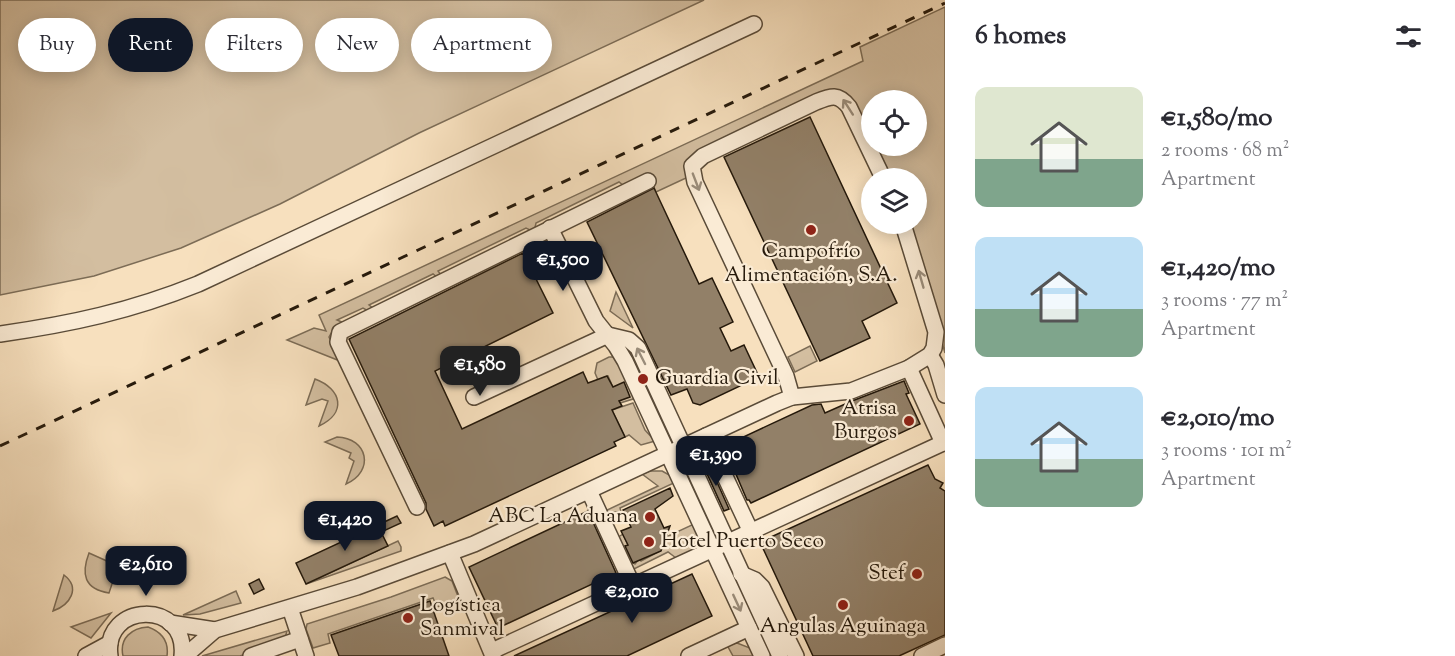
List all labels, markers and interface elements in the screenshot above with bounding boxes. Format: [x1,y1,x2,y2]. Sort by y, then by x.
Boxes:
chip: Buy [18,18,96,72]
chip: Rent [108,18,193,72]
chip: Filters [205,18,303,72]
chip: New [315,18,399,72]
chip: Apartment [411,18,552,72]
text: 6 homes [975,18,1066,55]
icon: filters [1392,20,1425,53]
map controls [861,90,927,234]
button: locate [861,90,927,156]
one-way arrow [841,99,853,116]
text: €1,580/mo [1161,100,1272,137]
icon: home [1023,111,1095,183]
text: 2 rooms · 68 m² [1161,137,1289,166]
text: Apartment [1161,166,1256,195]
button: layers [861,168,927,234]
one-way arrow [691,172,702,191]
marker: Campofrío Alimentación, S.A. [804,223,818,237]
place label: Campofrío Alimentación, S.A. [724,237,898,291]
pin: €1,500 [514,241,612,292]
text: €1,500 [537,246,589,275]
text: €1,420/mo [1161,250,1275,287]
icon: home [1023,261,1095,333]
one-way arrow [915,270,926,289]
text: 3 rooms · 77 m² [1161,287,1288,316]
text: Apartment [1161,316,1256,345]
pin: €1,580 [431,346,529,397]
one-way arrow [635,348,646,366]
text: €1,580 [454,351,506,380]
place label: Guardia Civil [655,364,779,394]
marker: Guardia Civil [636,372,650,386]
place label: Atrisa Burgos [834,394,897,448]
text: €2,010/mo [1161,400,1274,437]
icon: home [1023,411,1095,483]
marker: Atrisa Burgos [902,414,916,428]
pin: €1,390 [667,436,765,487]
text: 3 rooms · 101 m² [1161,437,1292,466]
text: €1,390 [690,441,742,470]
text: Apartment [1161,466,1256,495]
pin: €1,420 [296,501,394,552]
place label: ABC La Aduana [488,502,638,532]
text: €1,420 [318,506,372,535]
marker: ABC La Aduana [643,510,657,524]
place label: Hotel Puerto Seco [661,527,824,557]
marker: Hotel Puerto Seco [642,535,656,549]
pin: €2,610 [97,546,195,597]
text: €2,610 [120,551,172,580]
place label: Stef [868,559,907,589]
marker: Stef [910,567,924,581]
pin: €2,010 [583,573,681,624]
text: €2,010 [605,578,659,607]
place label: Logística Sanmival [420,591,504,645]
one-way arrow [731,593,743,611]
marker: Angulas Aguinaga [836,598,850,612]
marker: Logística Sanmival [401,611,415,625]
place label: Angulas Aguinaga [760,612,927,642]

